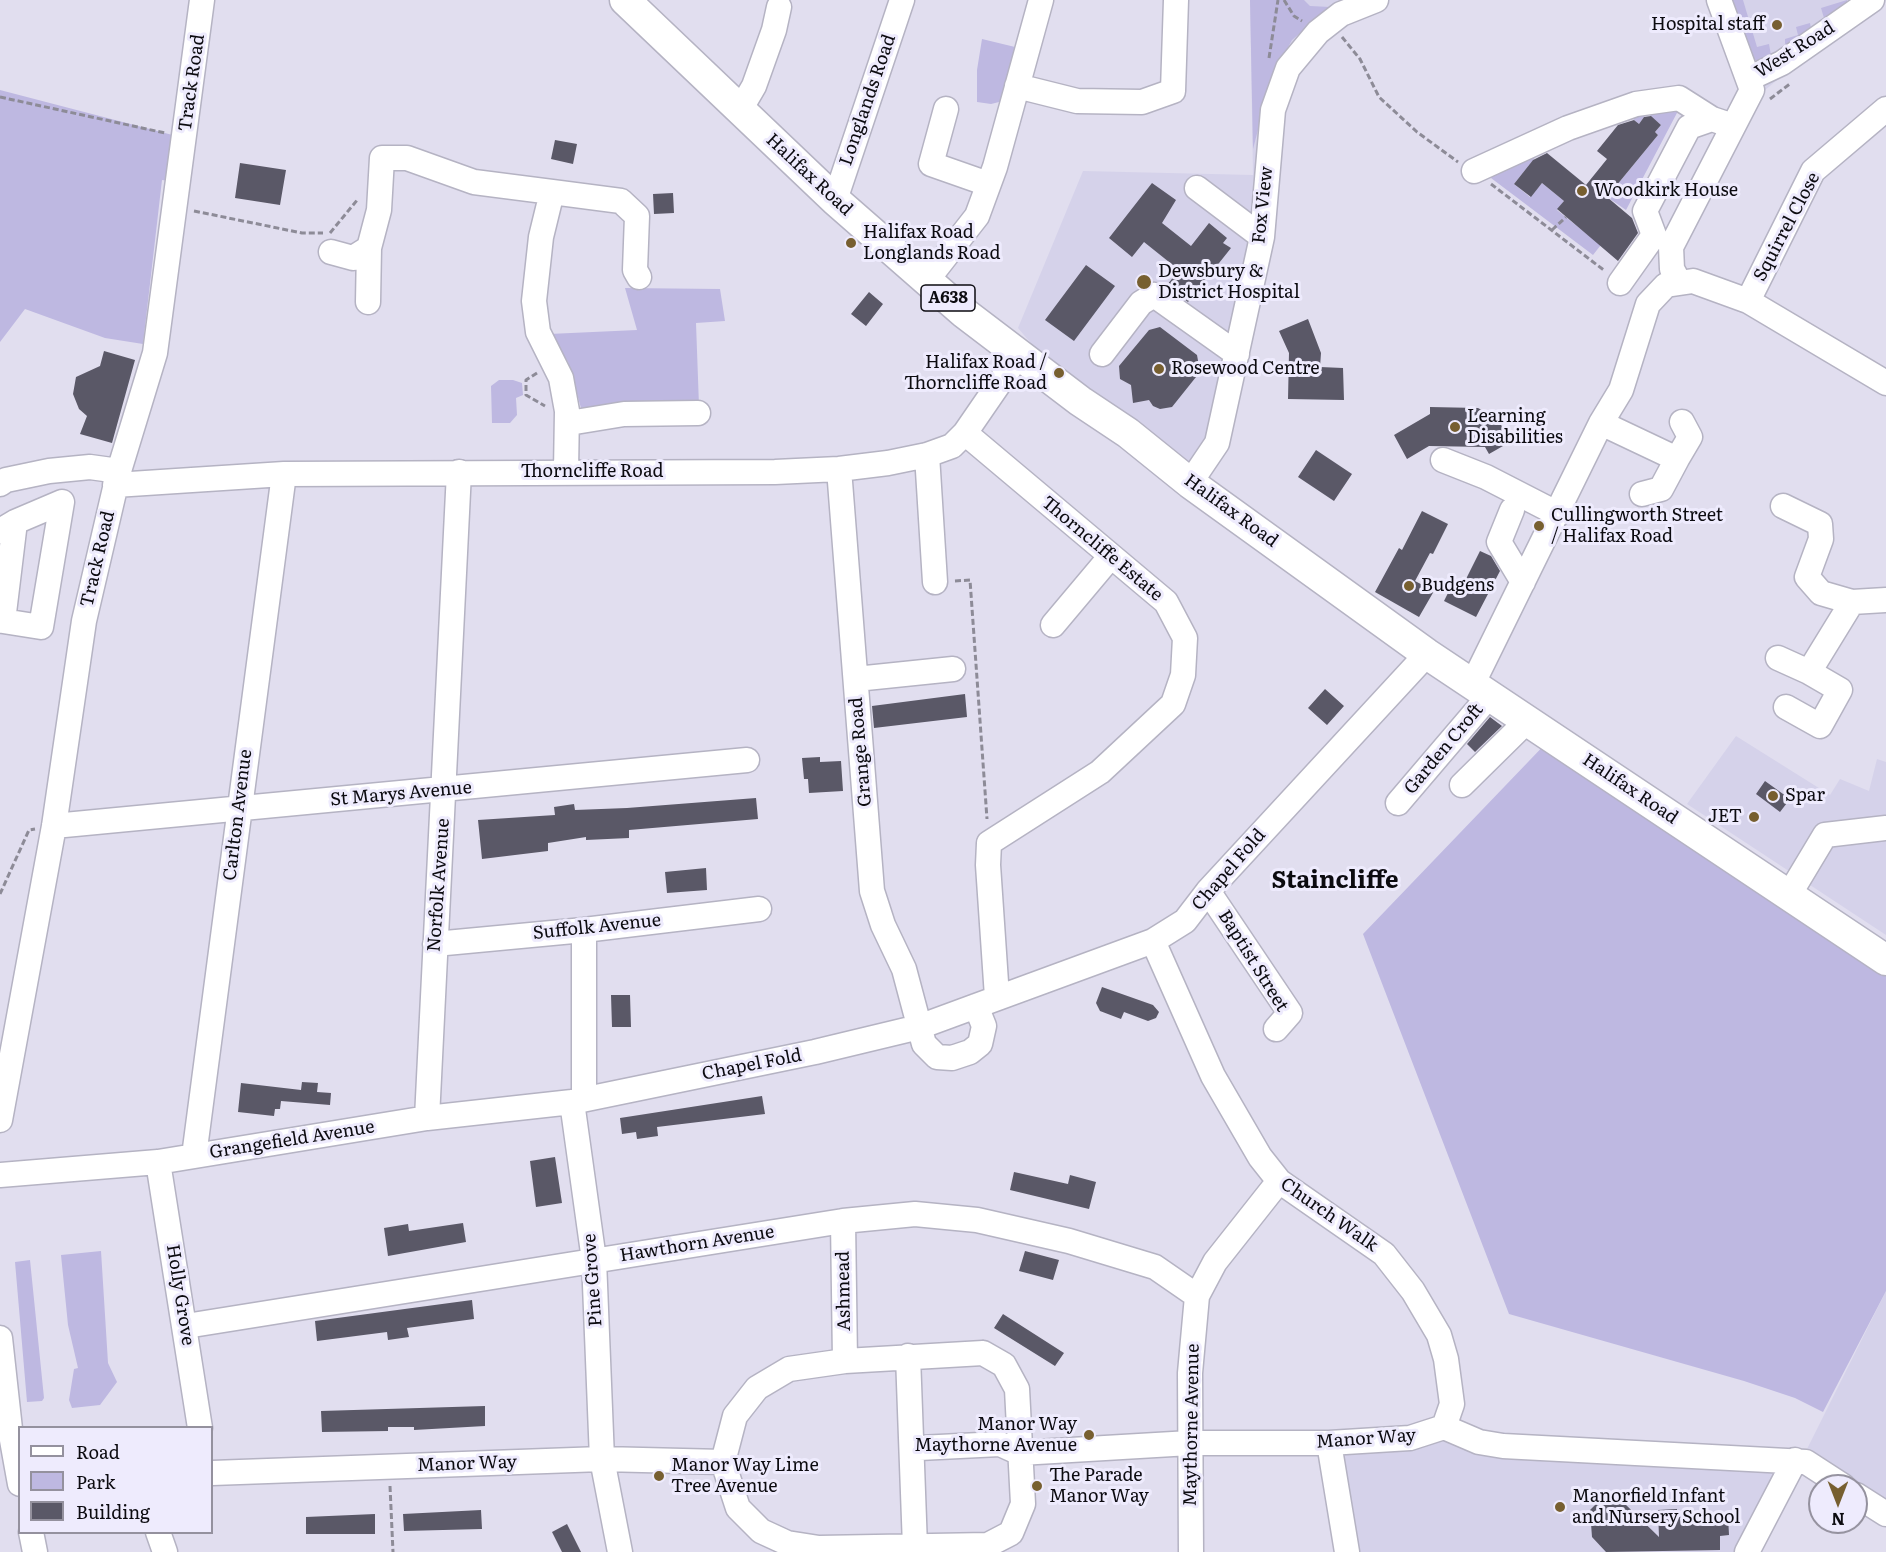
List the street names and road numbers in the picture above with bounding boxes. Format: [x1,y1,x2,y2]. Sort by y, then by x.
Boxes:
street label: West Road [1751,17,1839,83]
street label: Longlands Road [835,32,901,168]
street label: Track Road [174,33,210,133]
street label: Halifax Road [761,129,857,221]
street label: Fox View [1248,165,1278,245]
street label: Squirrel Close [1749,169,1825,285]
road number: A638 [921,285,975,311]
street label: Thorncliffe Road [520,461,664,483]
street label: Halifax Road [1180,470,1282,552]
street label: Thorncliffe Estate [1037,492,1167,606]
street label: Track Road [76,509,120,609]
street label: Grange Road [845,696,877,808]
street label: Garden Croft [1400,699,1488,799]
street label: Carlton Avenue [219,748,257,882]
street label: Halifax Road [1578,749,1682,829]
street label: St Marys Avenue [329,777,473,811]
street label: Norfolk Avenue [424,817,454,953]
street label: Chapel Fold [1188,825,1270,915]
street label: Baptist Street [1213,906,1293,1016]
street label: Suffolk Avenue [532,910,662,944]
street label: Chapel Fold [700,1045,804,1085]
street label: Grangefield Avenue [208,1116,376,1164]
street label: Church Walk [1276,1173,1382,1257]
street label: Hawthorn Avenue [618,1221,776,1267]
street label: Pine Grove [579,1233,607,1327]
street label: Holly Grove [161,1243,199,1347]
street label: Ashmead [833,1251,855,1331]
street label: Maythorne Avenue [1180,1343,1204,1507]
street label: Manor Way [1315,1425,1417,1453]
street label: Manor Way [417,1451,517,1477]

